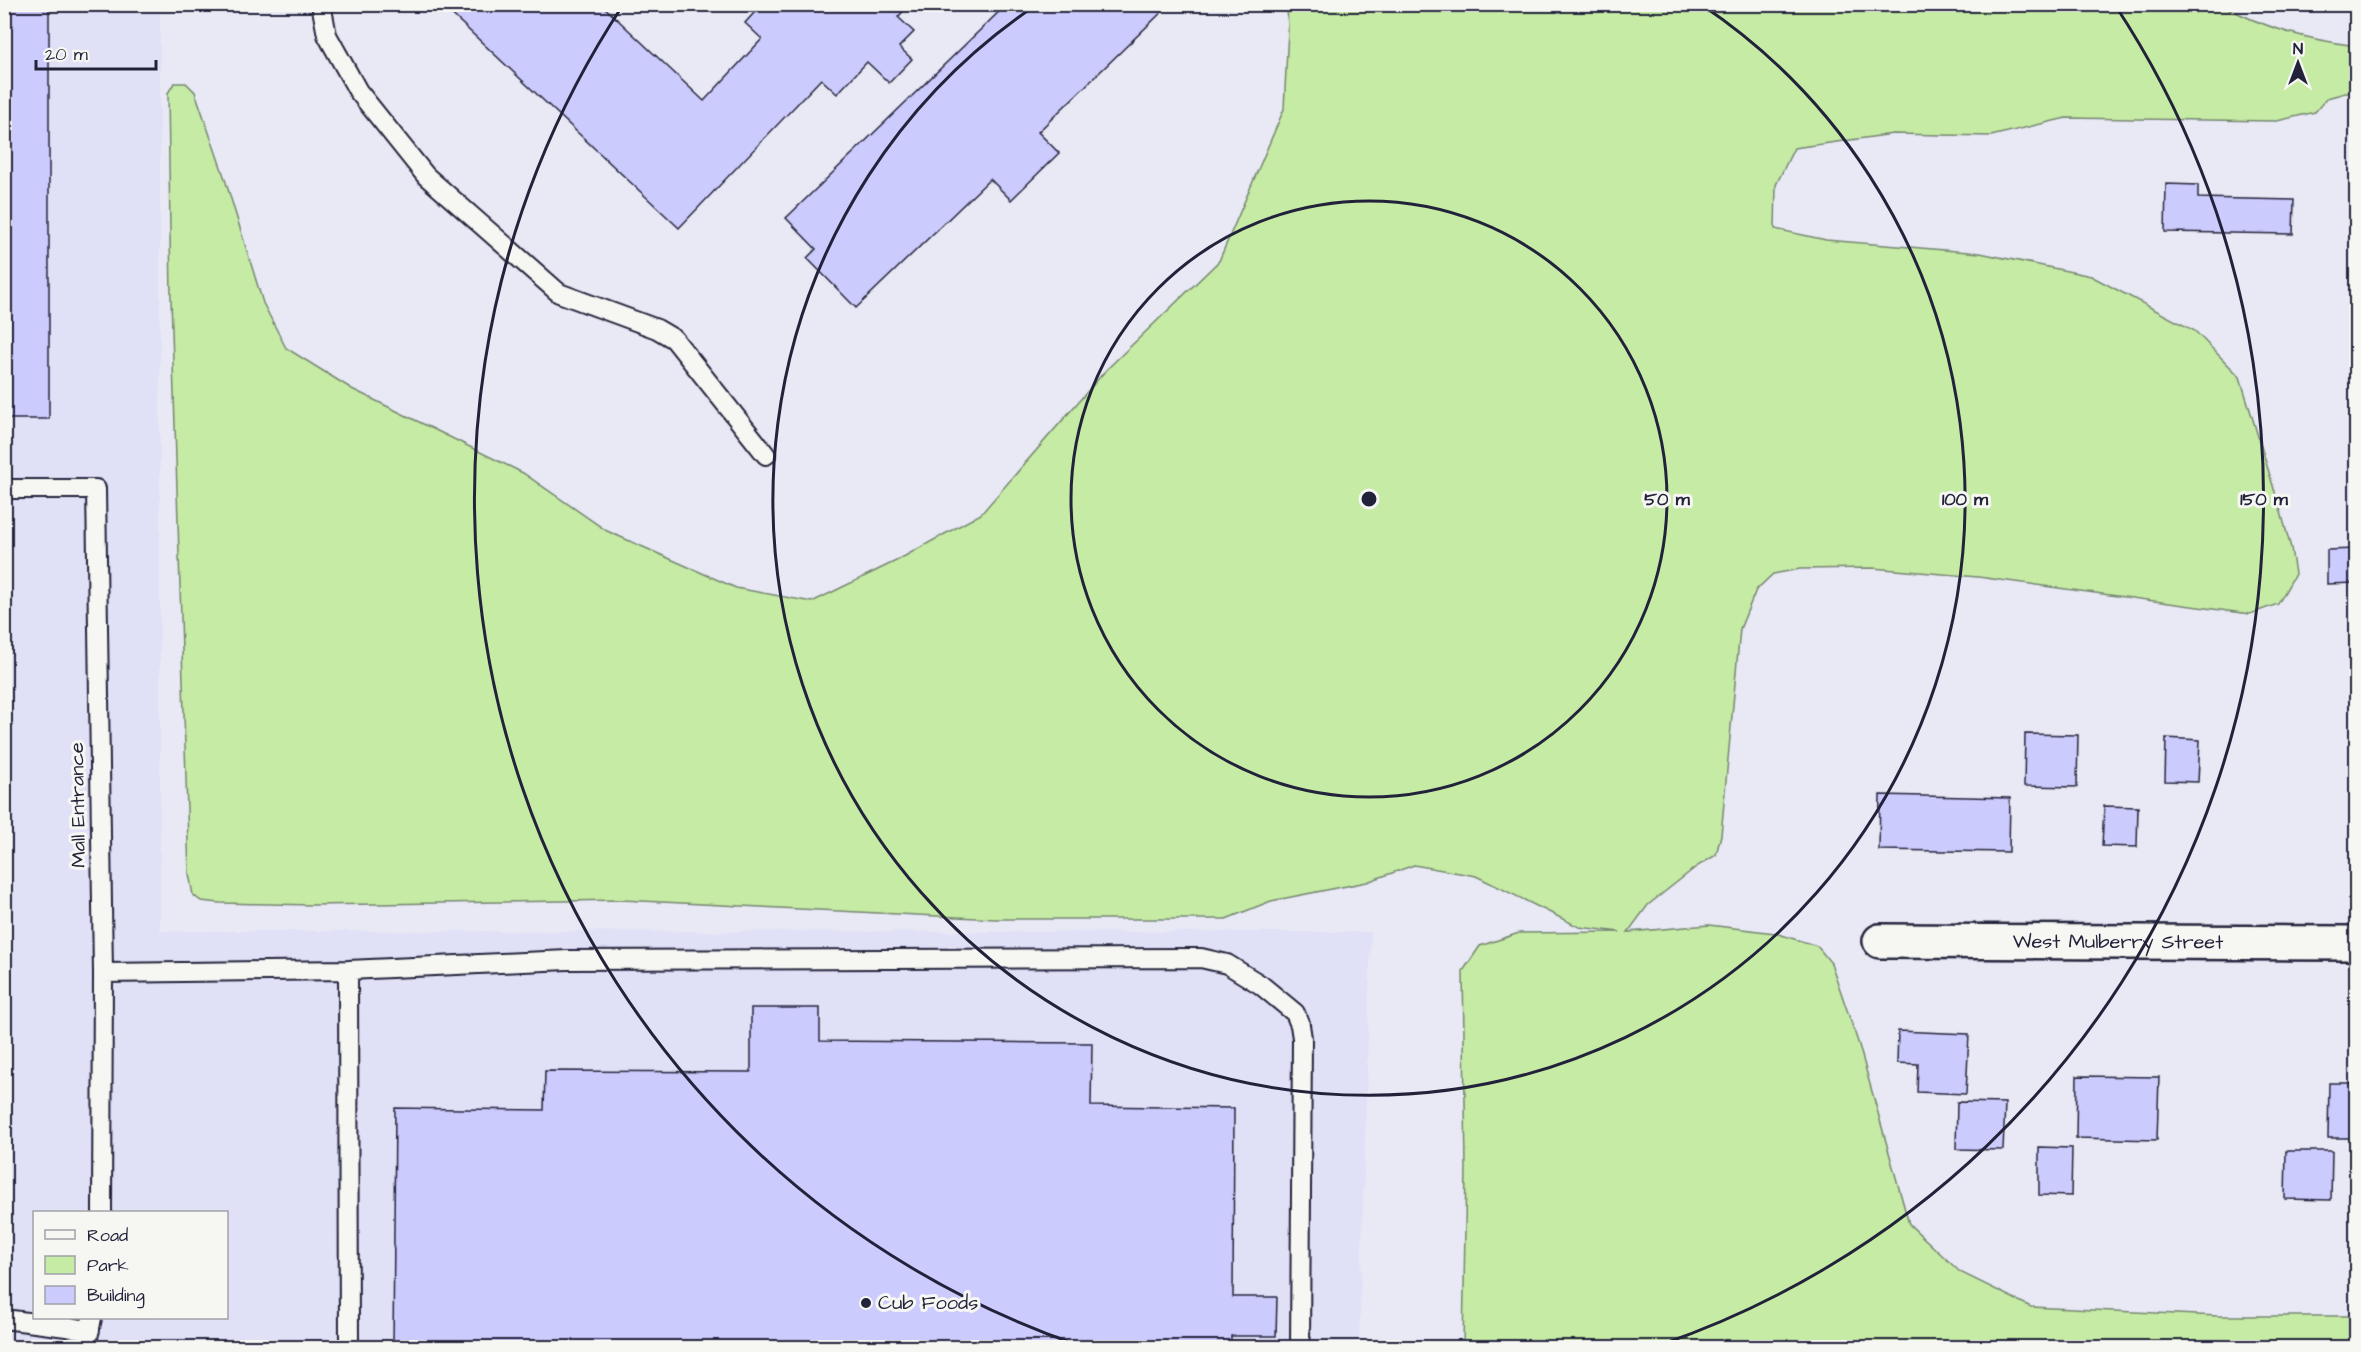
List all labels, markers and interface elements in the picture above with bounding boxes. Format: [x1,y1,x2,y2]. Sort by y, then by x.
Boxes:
scale bar [36,33,156,71]
north arrow [2268,33,2328,93]
text: N [2293,38,2303,60]
text: 20 m [45,42,88,67]
text: 50 m [1644,487,1691,512]
text: 100 m [1942,487,1989,512]
text: 150 m [2240,487,2289,512]
centre of rings [1359,489,1379,509]
street label: Mall Entrance [63,742,93,868]
street label: West Mulberry Street [2013,928,2223,957]
legend [33,1211,228,1319]
text: Road [87,1223,128,1248]
text: Park [87,1253,129,1278]
text: Building [87,1283,145,1309]
place label: Cub Foods [878,1289,978,1317]
marker: Cub Foods [859,1296,873,1310]

